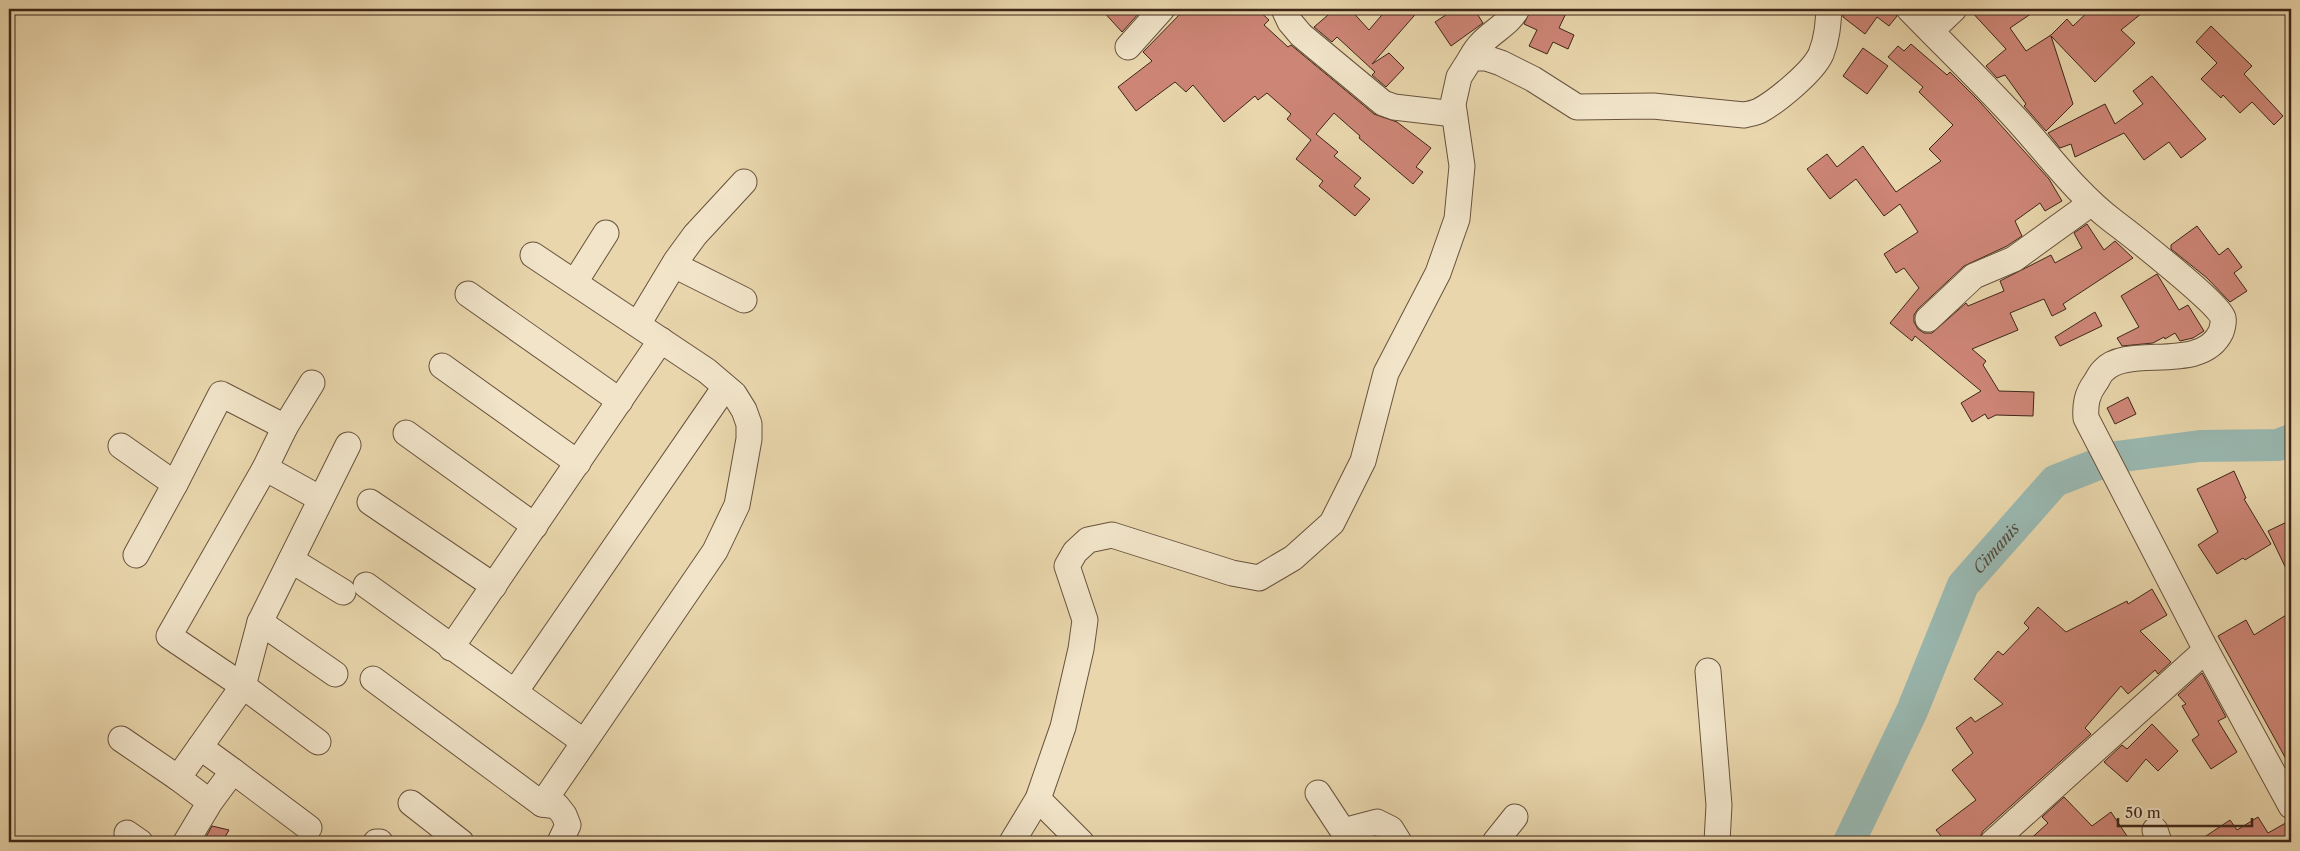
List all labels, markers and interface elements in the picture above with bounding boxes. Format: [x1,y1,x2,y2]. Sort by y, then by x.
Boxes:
water label: Cimanis [1968,518,2024,577]
scale bar [2118,796,2251,828]
text: 50 m [2125,803,2161,822]

